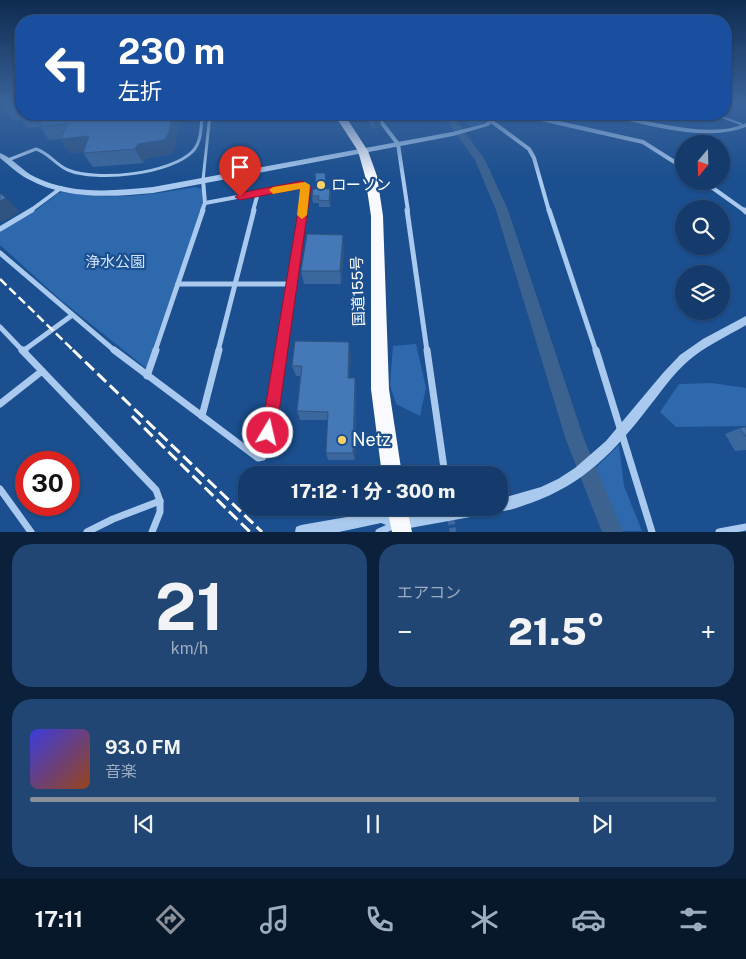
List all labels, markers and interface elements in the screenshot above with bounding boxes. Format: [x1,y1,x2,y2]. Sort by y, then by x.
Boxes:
text: 230 m [118,31,225,72]
icon: left [35,35,100,100]
text: 左折 [118,78,162,104]
north arrow [675,135,730,190]
map controls [675,135,730,320]
pin [219,146,261,197]
icon: arrive [226,153,254,181]
place label: ローソン [331,176,391,193]
marker: ローソン [315,179,327,191]
button: search [675,200,730,255]
park label: 浄水公園 [85,253,145,270]
street label: 国道155号 [348,256,367,326]
button: layers [675,265,730,320]
position arrow [241,406,293,458]
place label: Netz [352,429,391,450]
marker: Netz [336,434,348,446]
speed limit sign: 30 [15,451,80,516]
text: 17:12 · 1 分 · 300 m [291,480,455,502]
text: 21 [155,568,224,645]
text: エアコン [397,583,461,602]
text: 21.5° [508,609,605,654]
text: − [397,615,413,648]
text: + [700,615,716,648]
text: km/h [171,639,208,658]
text: 93.0 FM [105,736,181,758]
text: 音楽 [105,762,137,781]
icon: previous [130,810,158,838]
icon: pause [359,810,387,838]
icon: next [588,810,616,838]
icon: directions [153,902,188,937]
icon: music [257,902,292,937]
icon: phone [362,902,397,937]
icon: climate [467,902,502,937]
icon: car [571,902,606,937]
icon: filters [676,902,711,937]
text: 17:11 [35,906,83,932]

